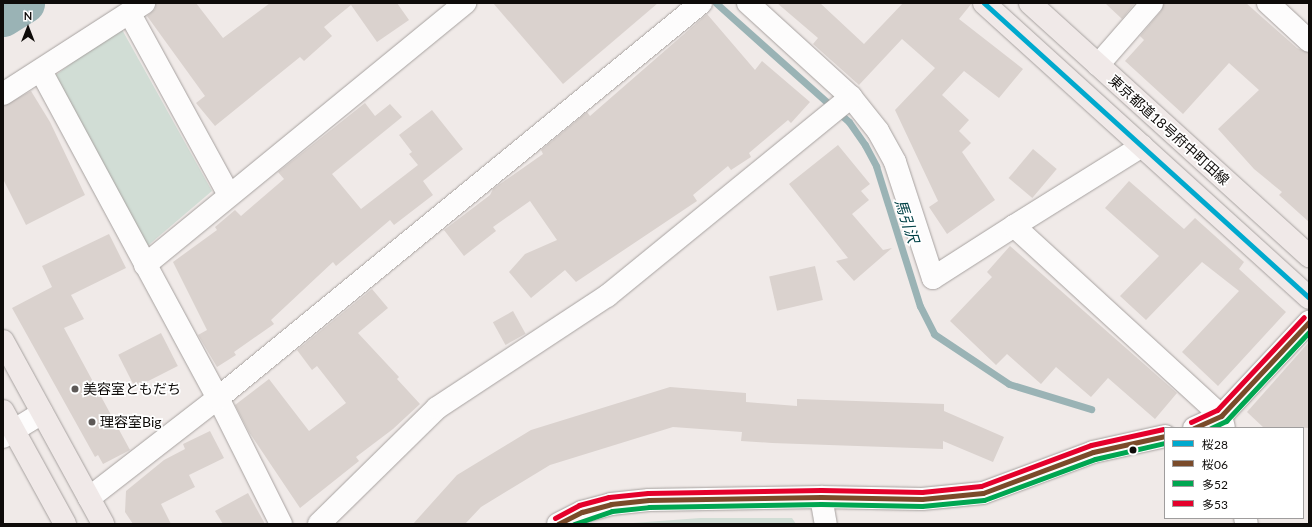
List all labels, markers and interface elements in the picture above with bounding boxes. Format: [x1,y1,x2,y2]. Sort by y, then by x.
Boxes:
north arrow [8,8,48,48]
text: N [24,9,32,22]
street label: 東京都道18号府中町田線 [1105,71,1233,189]
water label: 馬引沢 [891,197,923,245]
place label: 美容室ともだち [83,381,181,397]
marker: 美容室ともだち [70,384,80,394]
place label: 理容室Big [100,414,162,430]
marker: 理容室Big [87,417,97,427]
legend [1164,427,1304,519]
text: 桜28 [1202,437,1228,452]
unlabelled marker [1128,445,1138,455]
text: 桜06 [1202,457,1228,472]
text: 多52 [1202,477,1228,492]
text: 多53 [1202,497,1228,512]

